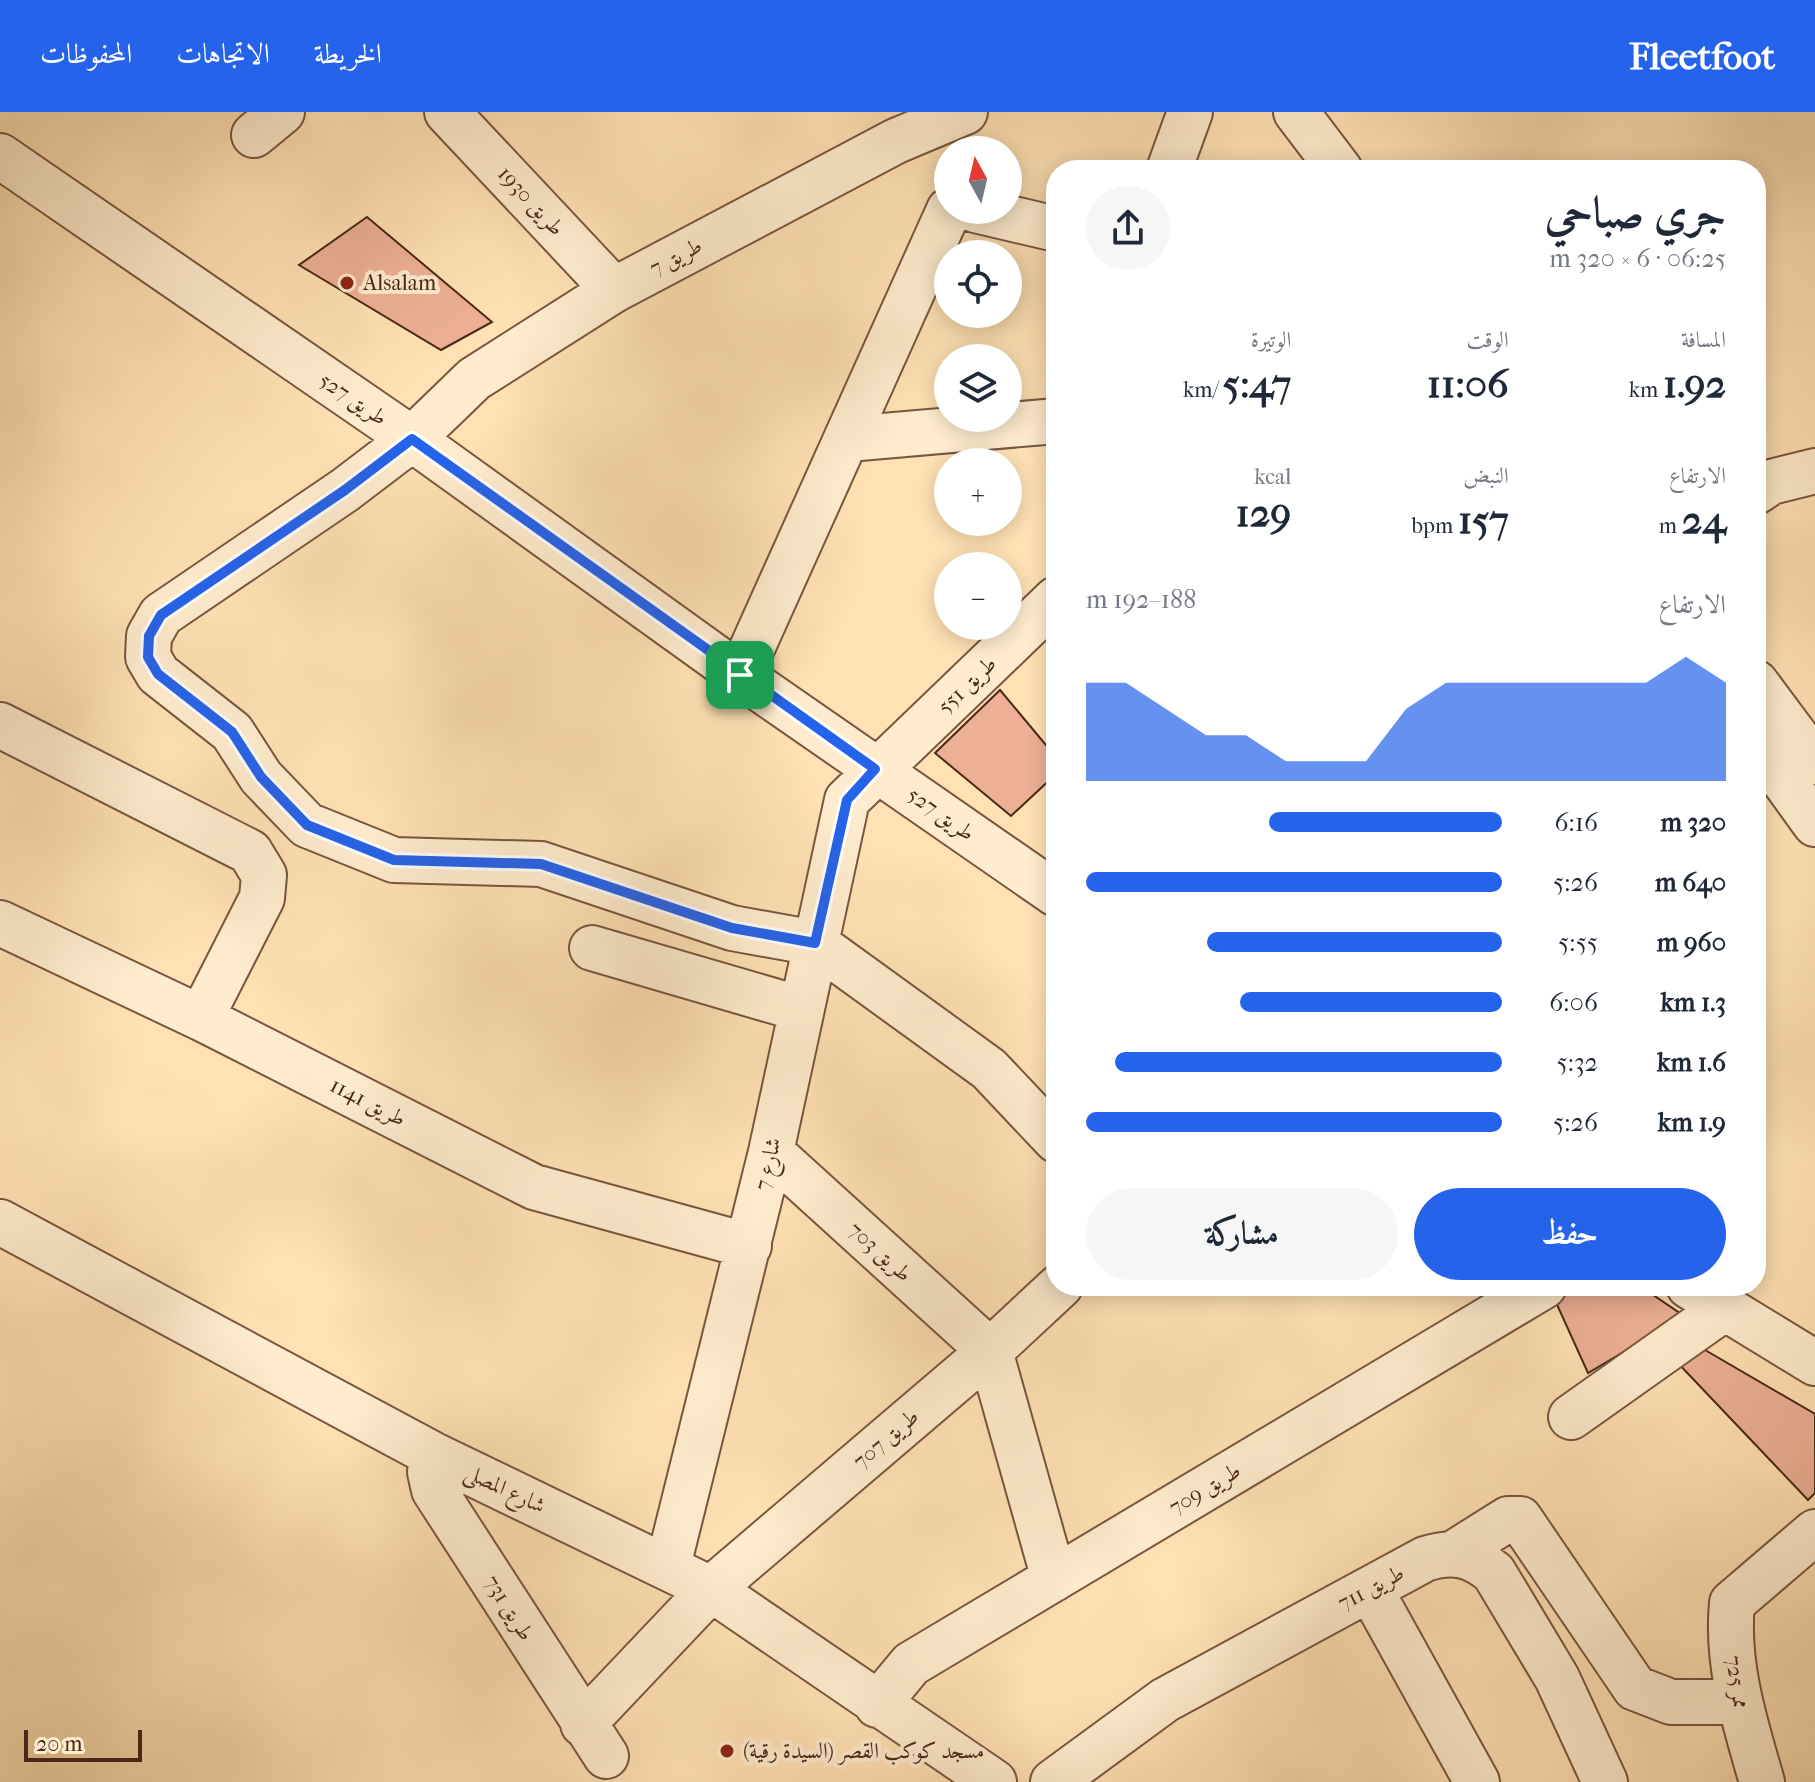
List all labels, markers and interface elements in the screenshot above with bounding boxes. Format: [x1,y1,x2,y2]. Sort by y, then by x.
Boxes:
text: Fleetfoot [1629,34,1775,79]
text: المحفوظات [40,37,132,70]
text: الاتجاهات [176,37,270,70]
text: الخريطة [314,37,382,70]
north arrow [934,136,1022,224]
map controls [934,136,1022,640]
street label: طريق 1930 [492,161,570,242]
button: share [1086,186,1170,270]
text: جري صباحي [1545,187,1726,238]
street label: طريق 7 [645,232,707,282]
button: locate [934,240,1022,328]
text: 06:25 · 6 × 320 m [1549,243,1726,274]
place label: Alsalam [362,270,437,296]
marker: Alsalam [338,274,356,292]
text: الوتيرة [1251,327,1291,353]
text: الوقت [1467,327,1509,353]
text: المسافة [1681,327,1726,353]
button: layers [934,344,1022,432]
text: 5:47 [1223,361,1291,407]
text: 11:06 [1427,361,1509,407]
text: 1.92 [1663,361,1726,407]
street label: طريق 527 [313,367,392,432]
text: /km [1183,377,1223,403]
text: km [1629,377,1663,403]
button: + [934,448,1022,536]
text: النبض [1463,463,1509,489]
text: الارتفاع [1669,463,1726,489]
text: kcal [1254,464,1291,490]
text: 129 [1236,490,1291,536]
text: 157 [1458,497,1509,543]
text: 24 [1682,497,1726,543]
text: bpm [1412,513,1458,539]
text: m [1659,513,1682,539]
button: − [934,552,1022,640]
text: 188–192 m [1086,584,1196,615]
text: الارتفاع [1659,589,1726,620]
pin [706,641,774,709]
street label: طريق 551 [932,651,1003,720]
icon: arrive [718,653,762,697]
street label: طريق 527 [902,781,980,847]
text: 6:16 [1554,807,1598,838]
text: 320 m [1660,807,1726,838]
text: 5:26 [1553,867,1598,898]
text: 640 m [1655,867,1726,898]
text: 5:55 [1558,927,1598,958]
text: 960 m [1657,927,1726,958]
text: 6:06 [1549,987,1598,1018]
text: 1.3 km [1660,987,1726,1018]
text: 5:32 [1556,1047,1598,1078]
text: 1.6 km [1657,1047,1726,1078]
street label: طريق 1141 [325,1072,410,1133]
text: 5:26 [1553,1107,1598,1138]
text: 1.9 km [1658,1107,1726,1138]
street label: شارع 7 [749,1135,792,1194]
button: مشاركة [1086,1188,1398,1280]
button: حفظ [1414,1188,1726,1280]
street label: طريق 703 [842,1217,917,1288]
street label: طريق 707 [848,1404,925,1475]
street label: طريق 709 [1164,1457,1246,1521]
street label: شارع المصلى [458,1459,549,1523]
street label: طريق 711 [1333,1560,1409,1617]
street label: طريق 731 [478,1570,539,1646]
street label: ممر 725 [1719,1653,1754,1711]
scale bar [24,1726,142,1762]
text: 20 m [36,1731,82,1757]
place label: مسجد كوكب القصر (السيدة رقية) [743,1738,984,1765]
marker: مسجد كوكب القصر (السيدة رقية) [718,1742,736,1760]

